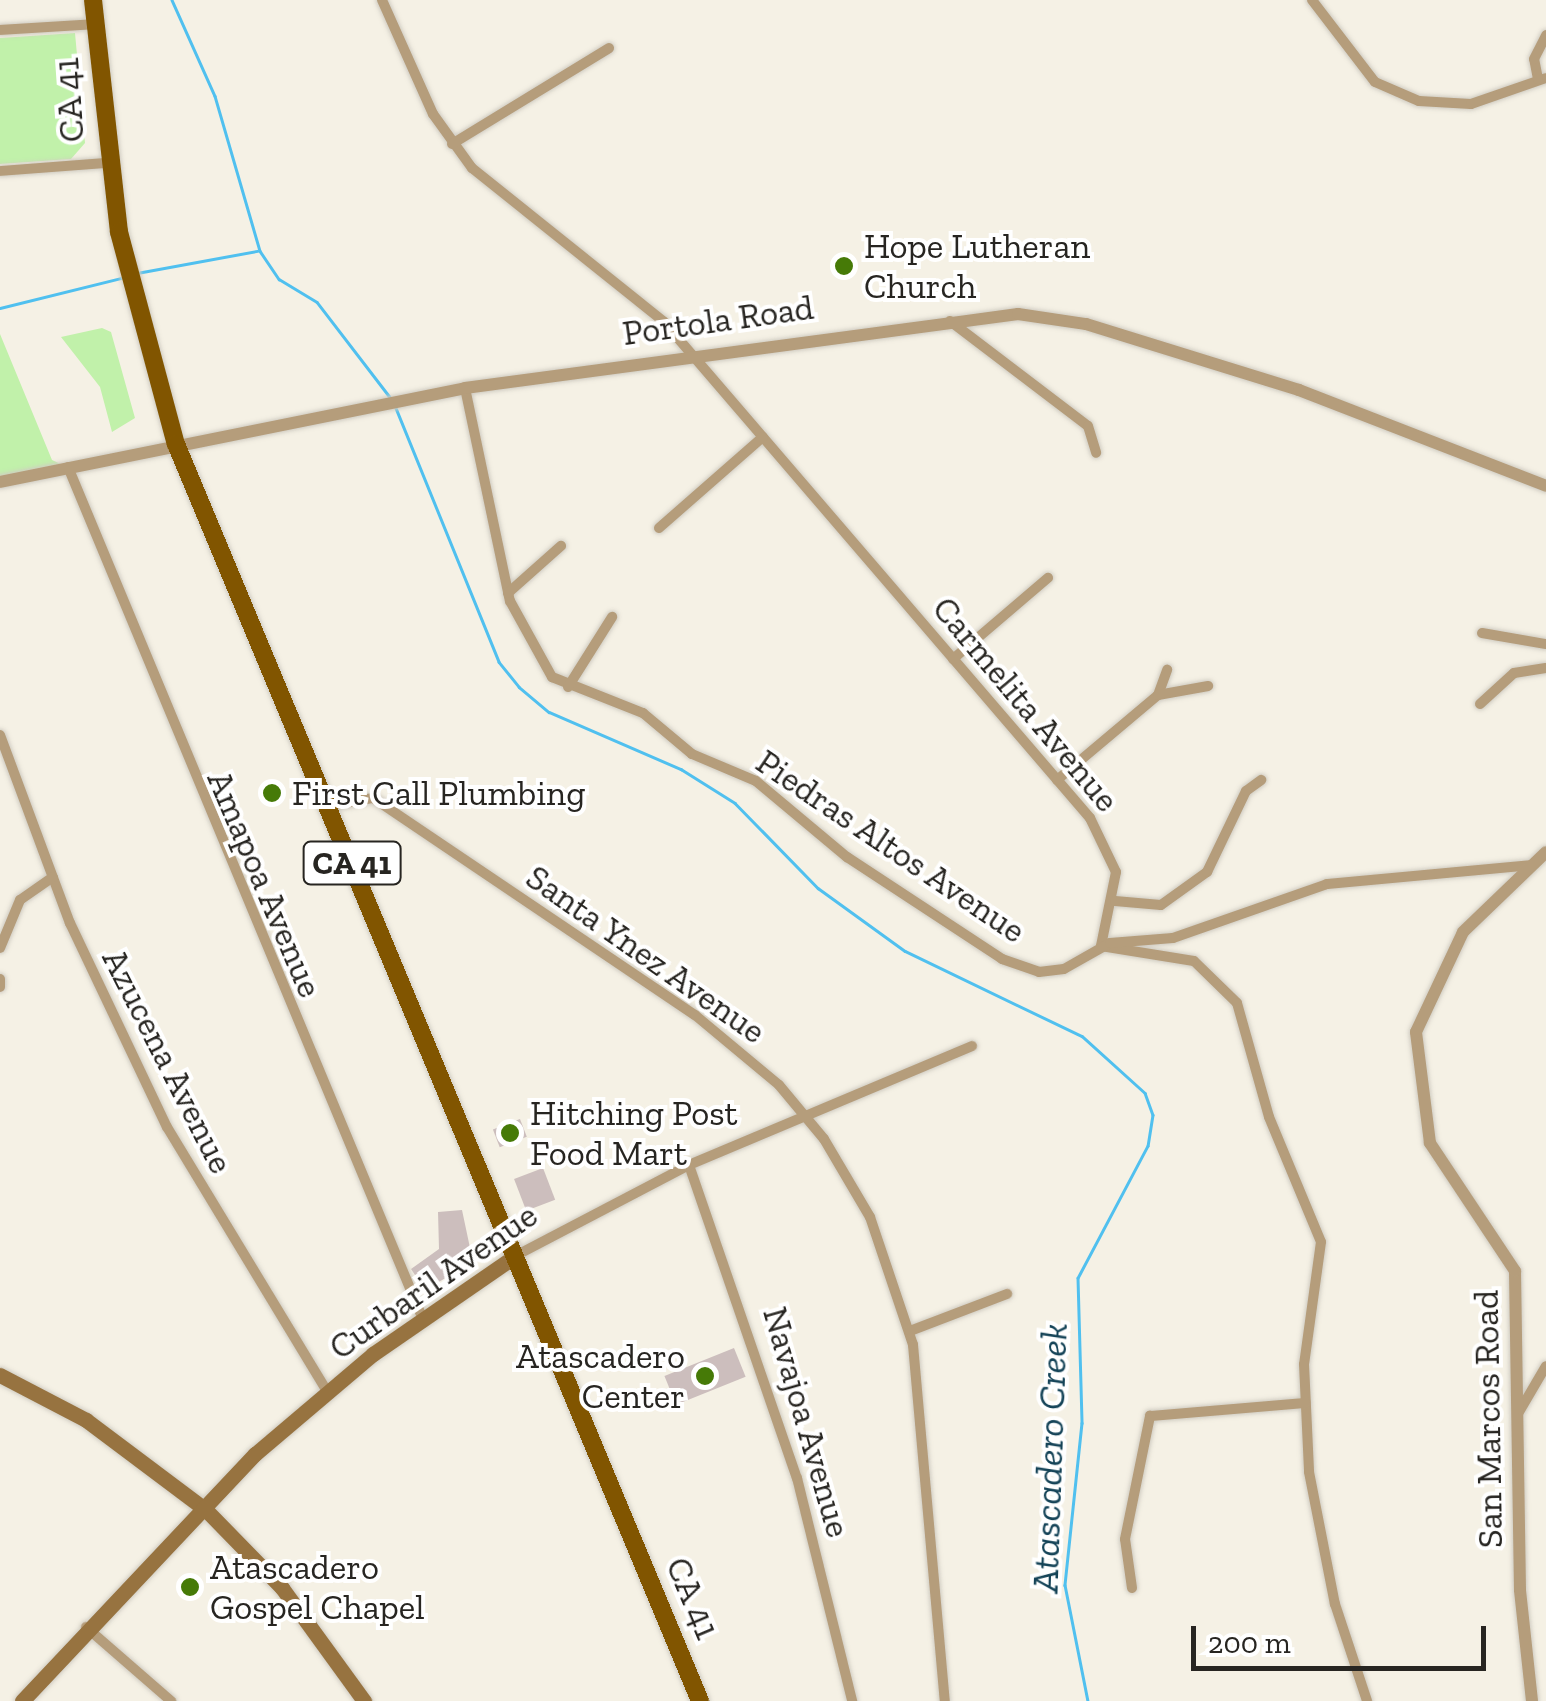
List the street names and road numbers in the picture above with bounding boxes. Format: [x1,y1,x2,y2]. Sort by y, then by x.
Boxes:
street label: CA 41 [45,56,93,144]
street label: Portola Road [620,286,816,354]
street label: Carmelita Avenue [924,588,1128,820]
street label: Piedras Altos Avenue [748,740,1034,952]
street label: Amapoa Avenue [198,764,332,1004]
road number: CA 41 [302,836,402,890]
street label: Santa Ynez Avenue [517,855,775,1053]
street label: Azucena Avenue [93,941,243,1181]
street label: Curbaril Avenue [321,1193,545,1369]
street label: San Marcos Road [1465,1289,1511,1549]
street label: Navajoa Avenue [754,1302,860,1542]
street label: CA 41 [657,1550,729,1646]

